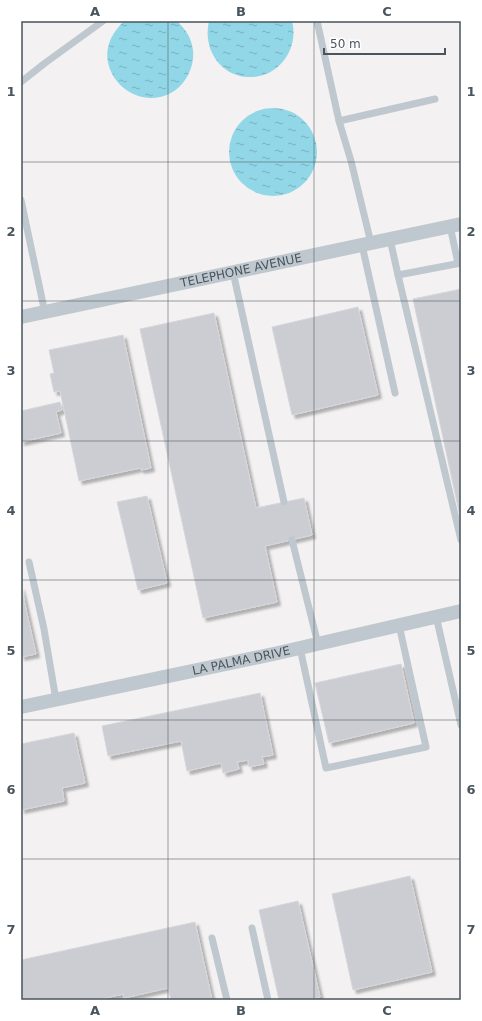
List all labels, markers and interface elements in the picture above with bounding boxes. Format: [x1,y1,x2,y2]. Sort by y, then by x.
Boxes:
text: A [90,4,100,19]
text: B [236,4,246,19]
text: C [382,4,392,19]
scale bar [324,30,445,56]
text: 50 m [330,37,361,51]
text: 1 [6,84,16,99]
text: 1 [466,84,476,99]
text: 2 [6,224,16,239]
text: 2 [466,224,476,239]
street label: TELEPHONE AVENUE [178,251,303,290]
text: 3 [6,363,16,378]
text: 3 [466,363,476,378]
text: 4 [6,503,16,518]
text: 4 [466,503,476,518]
text: 5 [6,643,16,658]
street label: LA PALMA DRIVE [191,643,292,678]
text: 5 [466,643,476,658]
text: 6 [6,782,16,797]
text: 6 [466,782,476,797]
text: 7 [6,922,16,937]
text: 7 [466,922,476,937]
text: A [90,1003,100,1018]
text: B [236,1003,246,1018]
text: C [382,1003,392,1018]

